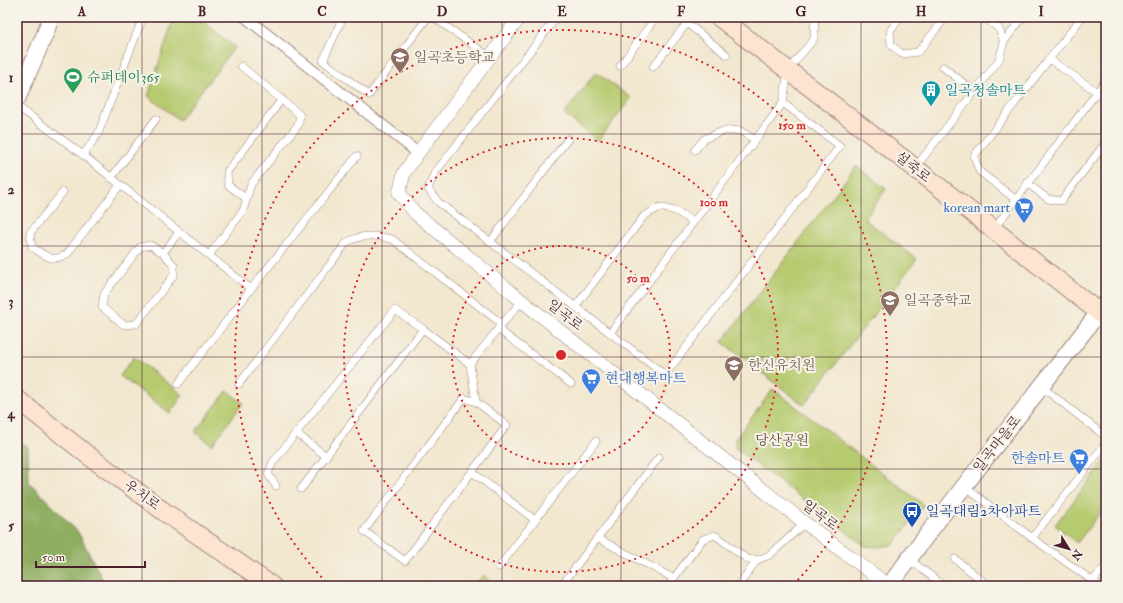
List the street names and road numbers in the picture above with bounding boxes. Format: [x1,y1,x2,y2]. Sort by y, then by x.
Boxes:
street label: 설죽로 [892,148,935,186]
street label: 일곡로 [544,296,587,334]
street label: 일곡마을로 [969,412,1025,476]
street label: 우치로 [121,476,164,514]
street label: 일곡로 [799,496,842,534]

